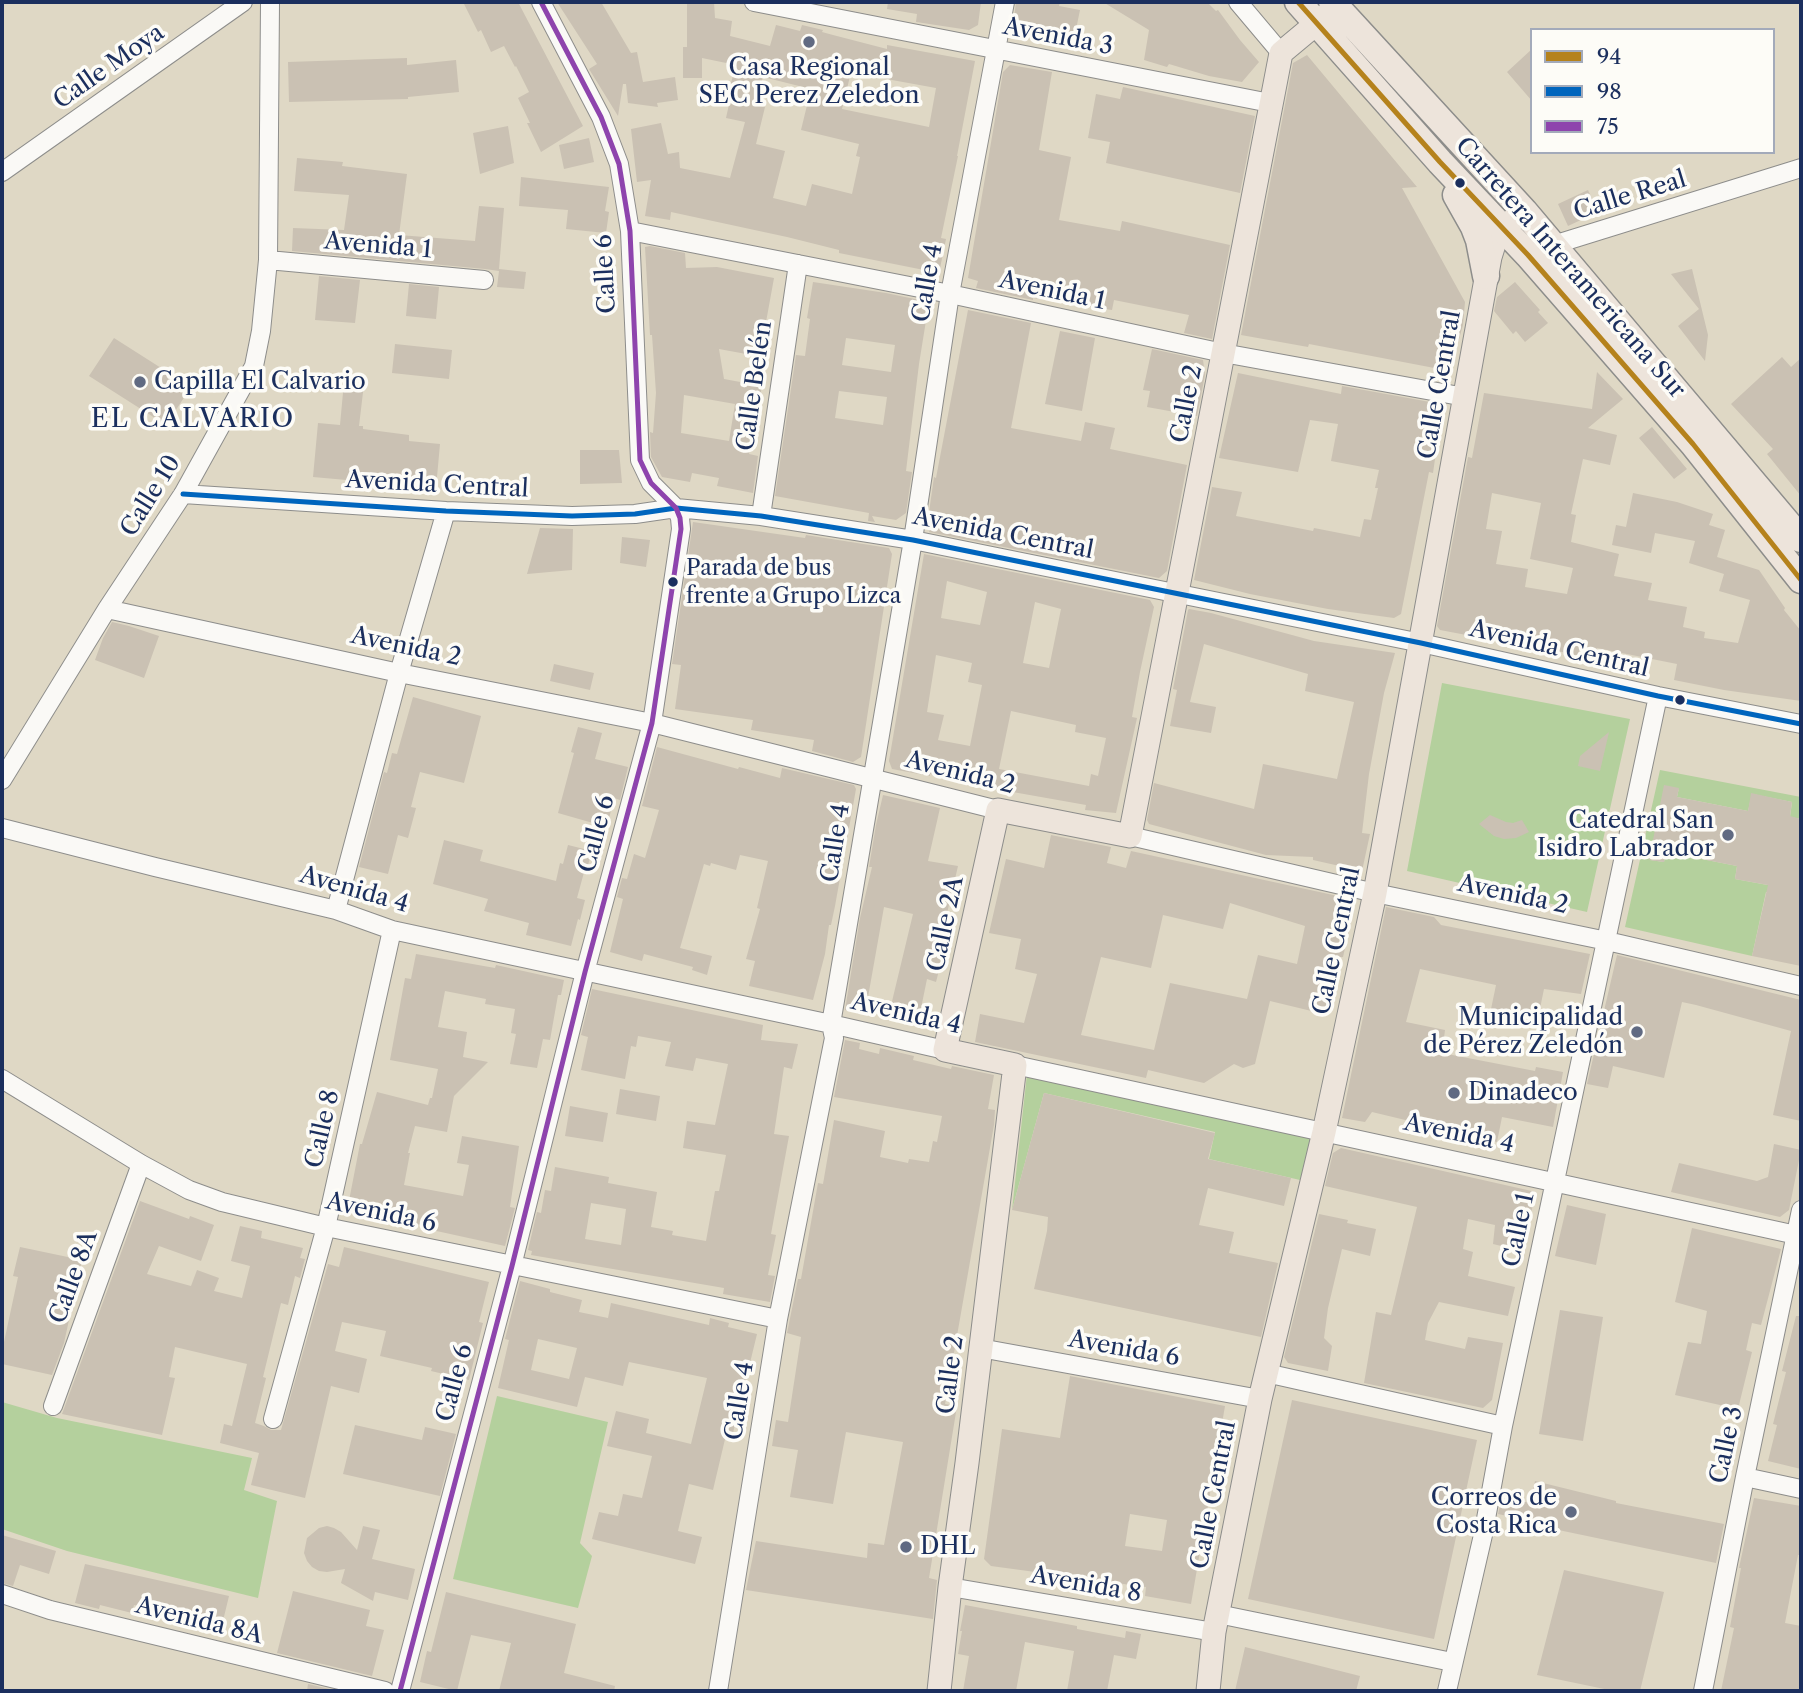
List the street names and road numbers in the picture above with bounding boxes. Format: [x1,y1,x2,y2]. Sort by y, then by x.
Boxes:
street label: Avenida 3 [1001,12,1115,62]
street label: Calle Moya [48,18,170,116]
street label: Carretera Interamericana Sur [1449,132,1691,404]
street label: Calle Real [1570,165,1690,227]
street label: Avenida 1 [323,227,433,265]
street label: Calle 6 [590,234,622,314]
street label: Calle 4 [907,242,949,324]
street label: Avenida 1 [996,266,1108,316]
street label: Calle Central [1413,308,1467,462]
street label: Calle Belén [732,319,778,453]
street label: Calle 2 [1165,362,1209,446]
street label: Calle 10 [115,450,187,542]
street label: Avenida Central [345,466,529,504]
street label: Avenida Central [910,502,1096,566]
street label: Avenida Central [1466,614,1652,684]
street label: Avenida 2 [348,621,464,673]
street label: Avenida 2 [902,745,1018,801]
street label: Calle 6 [573,792,621,876]
street label: Calle 4 [816,802,856,884]
street label: Avenida 4 [296,861,412,919]
street label: Calle Central [1307,864,1367,1018]
street label: Avenida 2 [1455,869,1571,921]
street label: Calle 2A [922,874,970,974]
street label: Avenida 4 [848,987,964,1041]
street label: Calle 8 [300,1087,346,1171]
street label: Avenida 4 [1401,1108,1517,1160]
street label: Avenida 6 [323,1187,439,1239]
street label: Calle 1 [1497,1190,1541,1270]
street label: Calle 8A [44,1226,104,1328]
street label: Avenida 6 [1066,1325,1182,1373]
street label: Calle 2 [932,1334,970,1416]
street label: Calle 6 [431,1341,479,1425]
street label: Calle 4 [720,1360,760,1442]
street label: Calle 3 [1705,1404,1749,1486]
street label: Calle Central [1186,1418,1242,1572]
street label: Avenida 8 [1028,1561,1144,1609]
street label: Avenida 8A [132,1591,266,1651]

